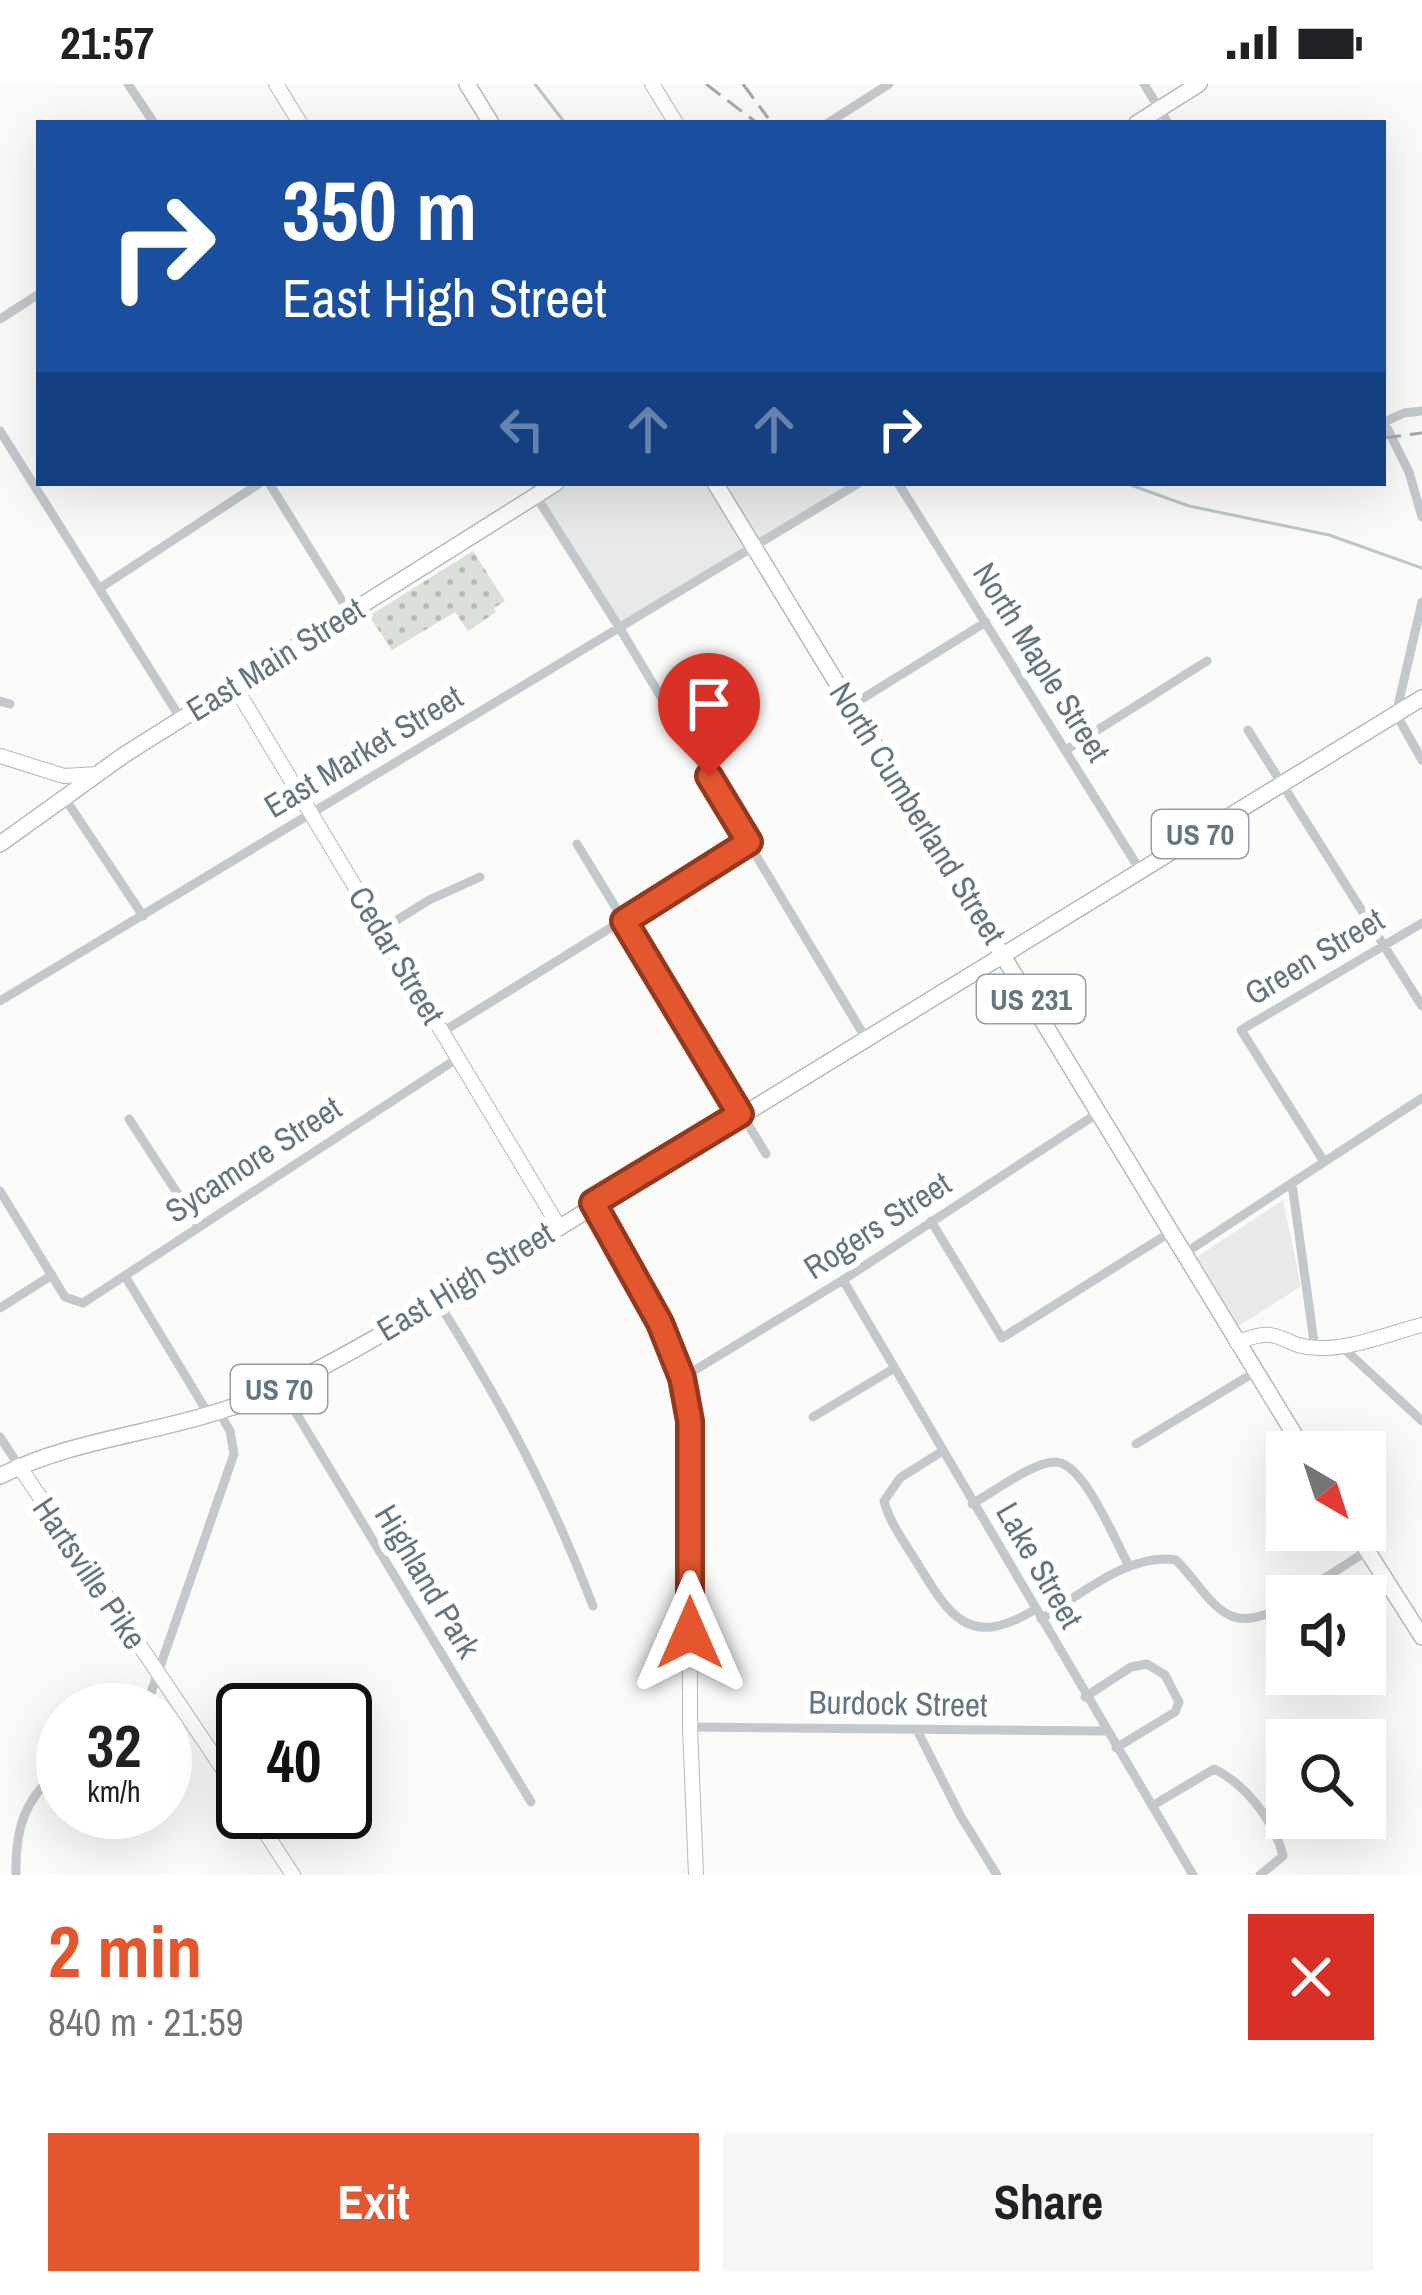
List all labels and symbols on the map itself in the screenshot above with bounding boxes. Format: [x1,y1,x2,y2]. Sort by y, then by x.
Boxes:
street label: North Maple Street [963,554,1121,770]
street label: East Main Street [178,587,372,731]
pin [658,653,760,776]
street label: East Market Street [256,674,470,828]
street label: North Cumberland Street [820,674,1016,952]
road number: US 70 [1152,810,1248,858]
street label: Cedar Street [339,878,455,1032]
street label: Green Street [1236,897,1392,1015]
road number: US 231 [977,975,1085,1023]
street label: Sycamore Street [157,1086,349,1232]
street label: Rogers Street [795,1161,959,1289]
street label: East High Street [369,1211,561,1351]
road number: US 70 [231,1365,327,1413]
north arrow [1266,1431,1386,1551]
street label: Hartsville Pike [23,1488,157,1658]
street label: Lake Street [986,1494,1094,1636]
street label: Highland Park [365,1496,491,1666]
position arrow [627,1570,753,1696]
street label: Burdock Street [808,1679,988,1727]
speed limit sign: 40 [216,1683,372,1839]

